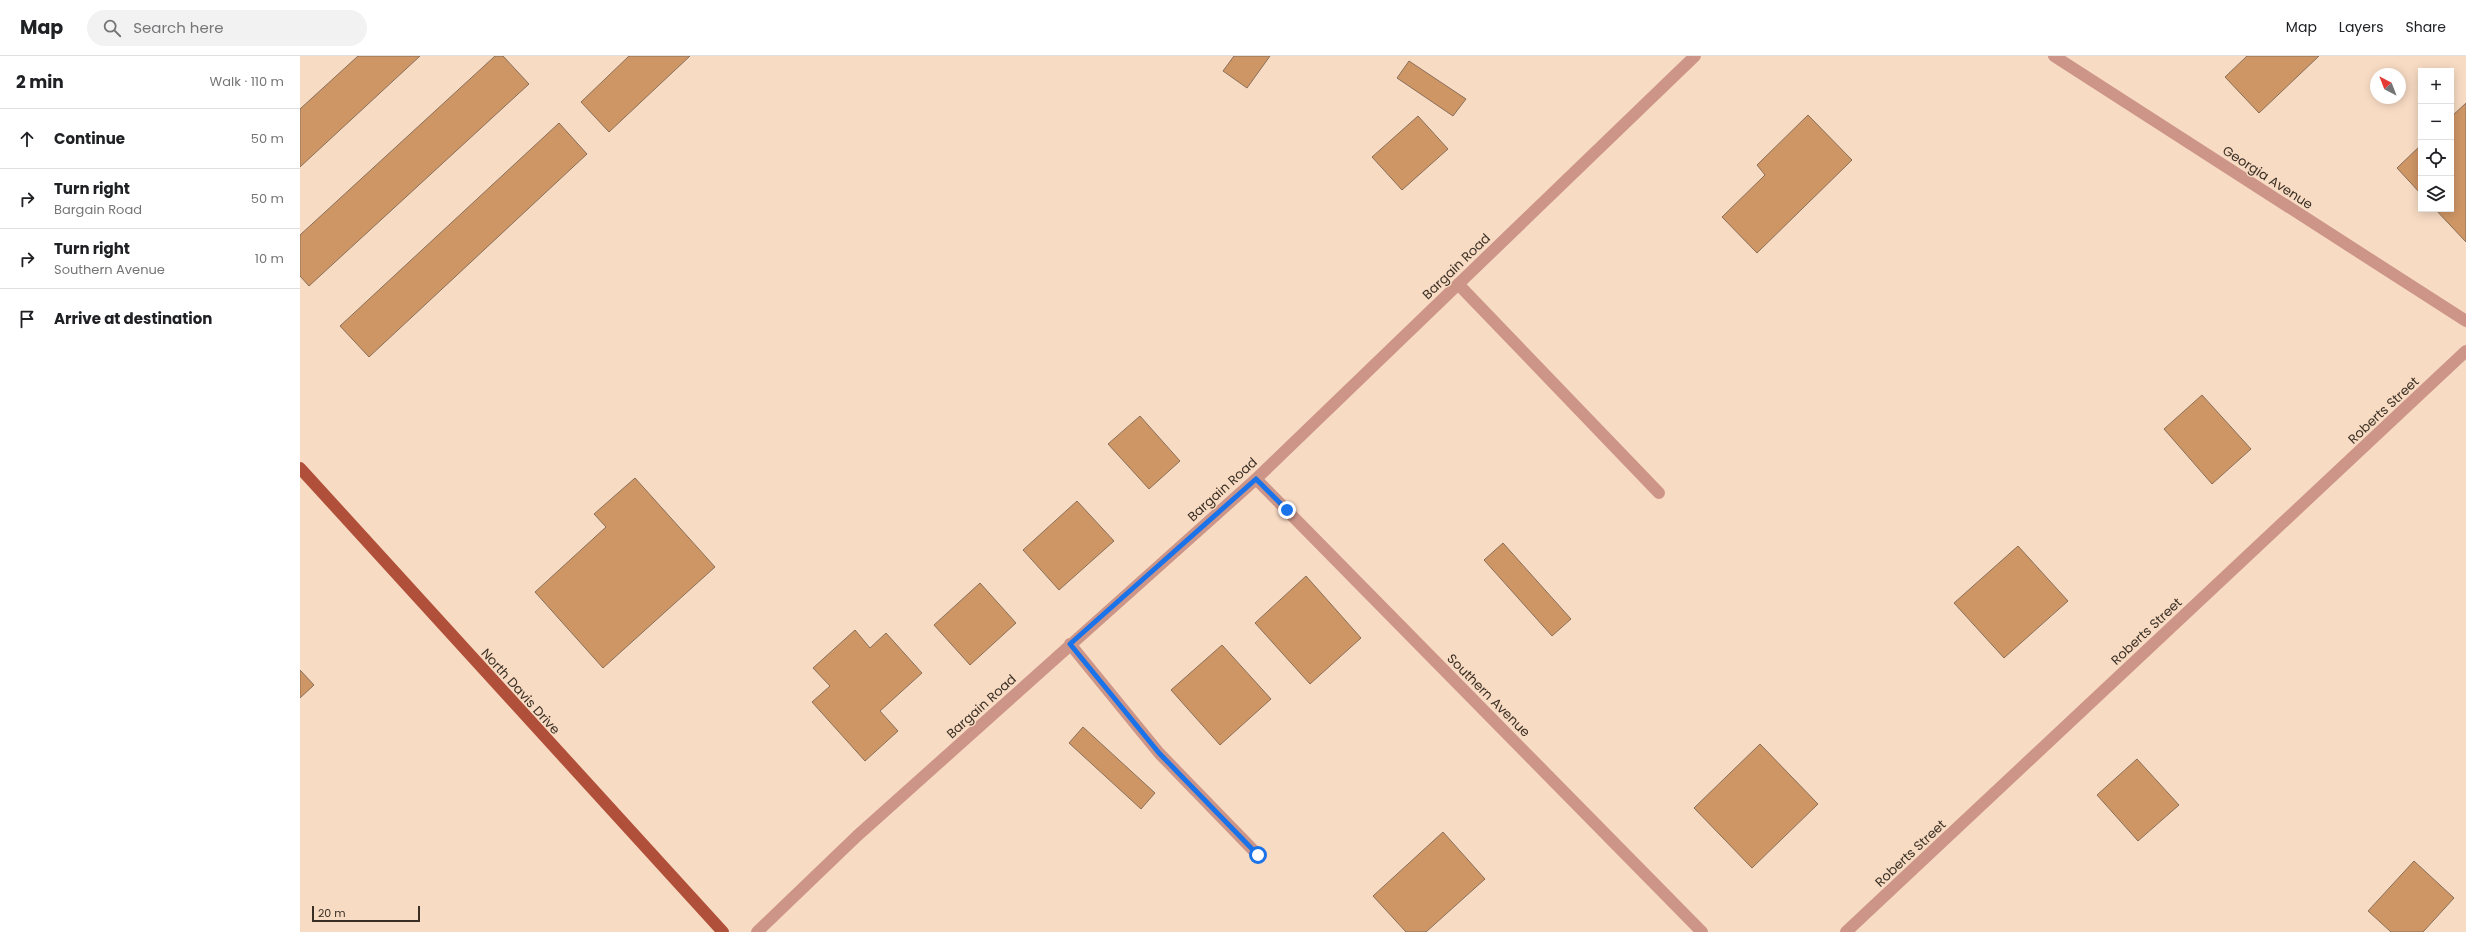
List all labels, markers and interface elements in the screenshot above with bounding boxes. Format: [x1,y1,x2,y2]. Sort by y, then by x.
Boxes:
search box [87,10,367,46]
text: Map [20,14,63,41]
icon: search [101,17,123,39]
text: Search here [133,17,224,38]
text: Map [2286,17,2317,37]
text: Layers [2339,17,2383,37]
text: Share [2405,17,2446,37]
north arrow [2370,68,2406,104]
map controls [2418,68,2454,212]
button: + [2418,68,2454,104]
text: 2 min [16,70,64,94]
text: Walk · 110 m [210,72,284,91]
button: − [2418,104,2454,140]
icon: ahead [16,128,38,150]
text: Continue [54,128,125,149]
text: 50 m [251,129,284,148]
button: locate [2418,140,2454,176]
street label: Georgia Avenue [2219,141,2317,214]
button: layers [2418,176,2454,212]
text: Turn right [54,178,130,199]
icon: right [16,188,38,210]
text: 50 m [251,189,284,208]
text: Bargain Road [54,200,142,219]
street label: Bargain Road [1418,229,1495,304]
text: Turn right [54,238,130,259]
icon: right [16,248,38,270]
text: 10 m [255,249,284,268]
text: Southern Avenue [54,260,165,279]
icon: arrive [16,308,38,330]
text: Arrive at destination [54,308,212,329]
street label: Roberts Street [2344,372,2423,448]
street label: Bargain Road [1183,453,1261,526]
route end [1278,501,1296,519]
street label: Roberts Street [2107,593,2186,669]
street label: North Davis Drive [477,644,565,739]
street label: Southern Avenue [1443,649,1535,741]
street label: Bargain Road [942,670,1020,743]
street label: Roberts Street [1871,815,1950,891]
route start [1249,846,1267,864]
scale bar [312,904,420,923]
text: 20 m [318,905,346,921]

